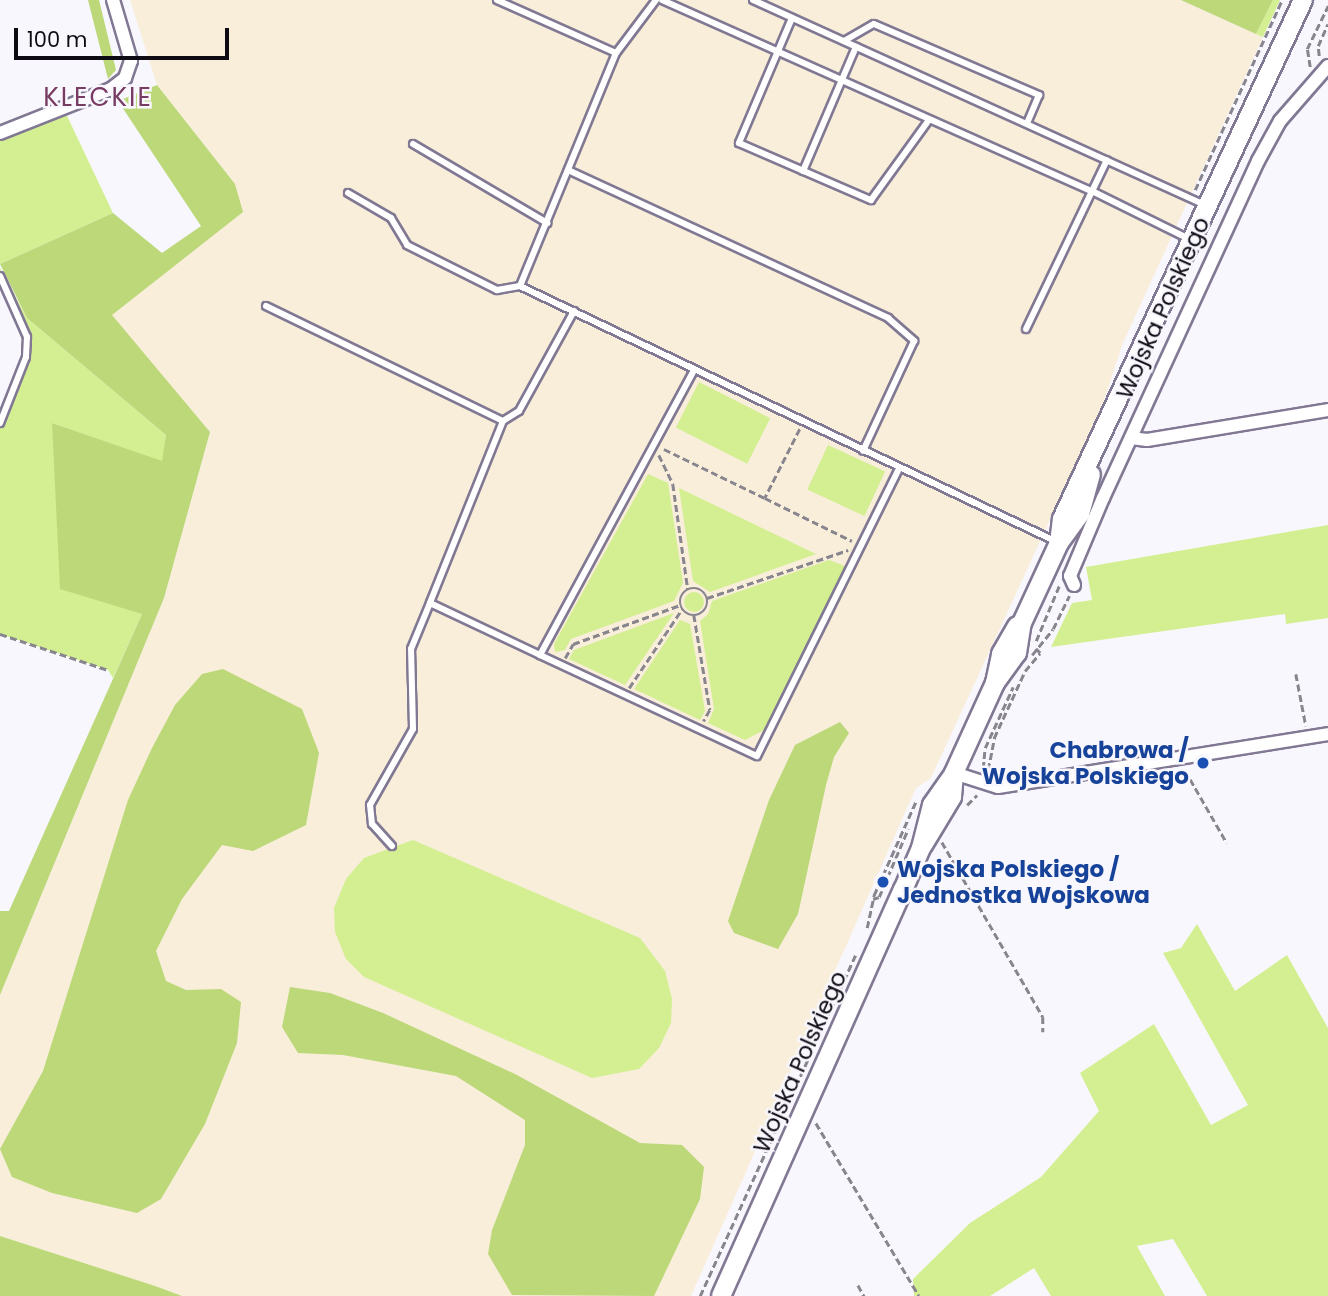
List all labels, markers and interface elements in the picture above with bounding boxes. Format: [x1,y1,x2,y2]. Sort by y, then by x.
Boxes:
scale bar [18,14,233,58]
text: 100 m [27,25,87,54]
district label: KLECKIE [44,82,152,114]
street label: Wojska Polskiego [1111,213,1215,403]
place label: Chabrowa / Wojska Polskiego [982,736,1189,790]
marker: Chabrowa / Wojska Polskiego [1195,755,1211,771]
place label: Wojska Polskiego / Jednostka Wojskowa [897,855,1150,909]
marker: Wojska Polskiego / Jednostka Wojskowa [875,874,891,890]
street label: Wojska Polskiego [748,967,852,1157]

